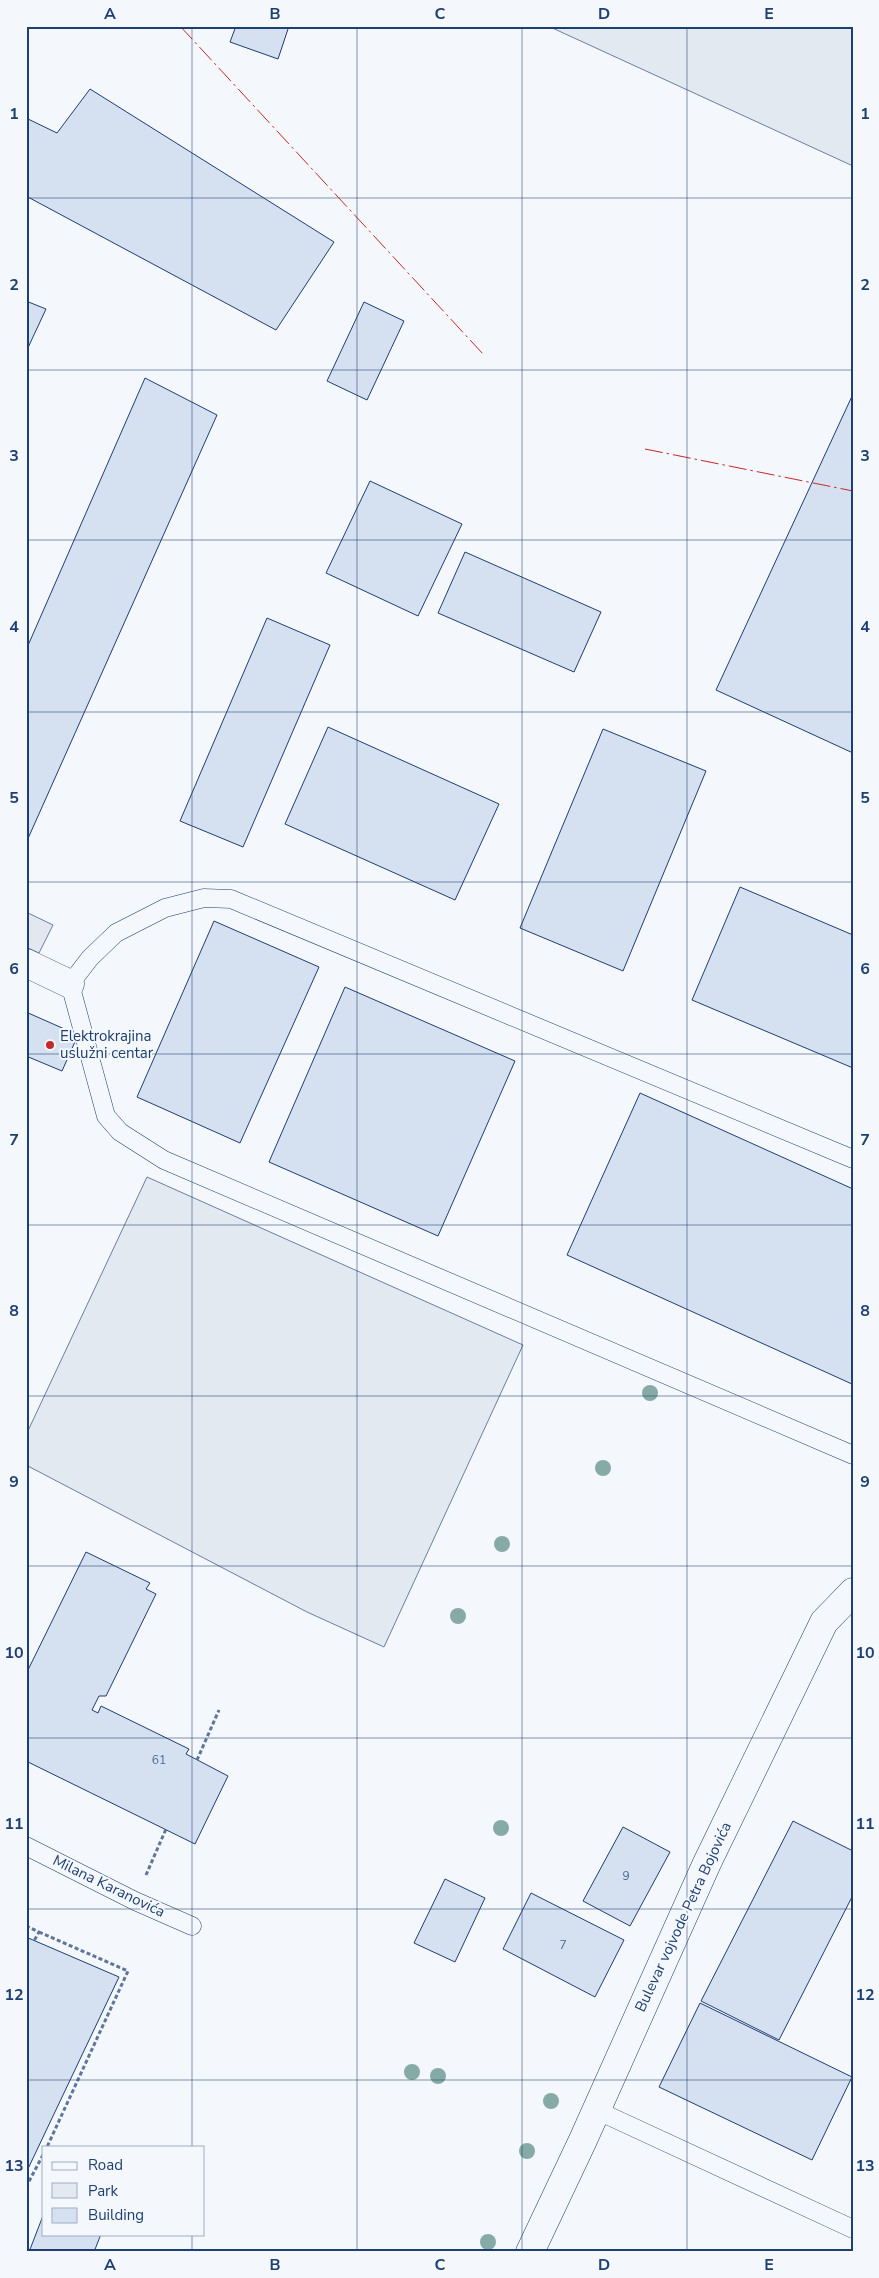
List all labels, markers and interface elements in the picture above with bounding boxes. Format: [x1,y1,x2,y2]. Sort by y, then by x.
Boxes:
text: A [104,3,116,25]
text: B [269,3,281,25]
text: C [435,3,446,25]
text: D [598,3,610,25]
text: E [764,3,774,25]
text: 1 [9,103,19,125]
text: 1 [860,103,870,125]
text: 2 [9,274,19,296]
text: 2 [860,274,870,296]
text: 3 [9,445,19,467]
text: 3 [860,445,870,467]
text: 4 [9,616,19,638]
text: 4 [860,616,870,638]
text: 5 [9,787,19,809]
text: 5 [860,787,870,809]
text: 6 [9,958,19,980]
text: 6 [860,958,870,980]
place label: Elektrokrajina uslužni centar [60,1026,154,1063]
marker: Elektrokrajina uslužni centar [44,1039,56,1051]
text: 7 [9,1129,19,1151]
text: 7 [860,1129,870,1151]
text: 8 [9,1300,19,1322]
text: 8 [860,1300,870,1322]
text: 9 [9,1471,19,1493]
text: 9 [860,1471,870,1493]
text: 10 [4,1642,24,1664]
text: 10 [855,1642,875,1664]
house number: 61 [152,1752,166,1768]
text: 11 [4,1813,24,1835]
text: 11 [855,1813,875,1835]
street label: Bulevar vojvode Petra Bojovića [630,1819,736,2015]
street label: Milana Karanovića [50,1850,168,1922]
house number: 9 [622,1868,630,1884]
house number: 7 [559,1937,567,1953]
text: 12 [4,1984,24,2006]
text: 12 [855,1984,875,2006]
legend [42,2146,205,2236]
text: 13 [4,2155,24,2177]
text: Road [88,2155,123,2175]
text: 13 [855,2155,875,2177]
text: Park [88,2181,118,2201]
text: Building [88,2205,144,2225]
text: A [104,2254,116,2276]
text: B [269,2254,281,2276]
text: C [435,2254,446,2276]
text: D [598,2254,610,2276]
text: E [764,2254,774,2276]

